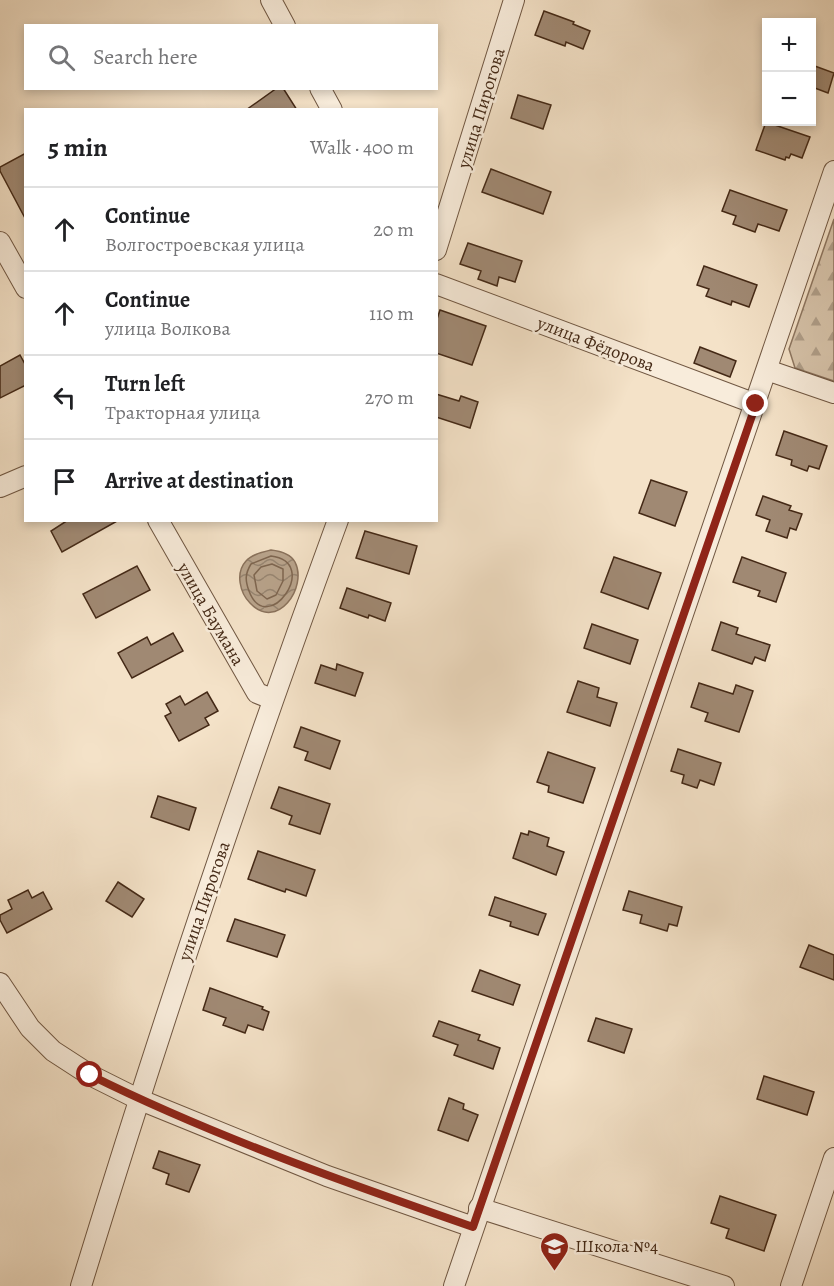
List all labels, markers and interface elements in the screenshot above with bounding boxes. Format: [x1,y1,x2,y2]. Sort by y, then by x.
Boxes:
map controls [762,18,816,126]
button: + [762,18,816,72]
search box [24,24,438,90]
icon: search [45,41,78,74]
text: Search here [93,42,198,72]
street label: улица Пирогова [451,44,511,172]
button: − [762,72,816,126]
text: 5 min [48,130,108,165]
text: Walk · 400 m [310,134,414,161]
text: Continue [105,201,190,231]
icon: ahead [48,213,81,246]
text: 20 m [373,216,414,243]
text: Волгостроевская улица [105,231,305,258]
text: Continue [105,285,190,315]
icon: ahead [48,297,81,330]
text: 110 m [369,300,414,327]
street label: улица Фёдорова [533,310,659,378]
text: улица Волкова [105,315,231,342]
text: Turn left [105,369,185,399]
icon: left [48,381,81,414]
text: 270 m [365,384,414,411]
route end [742,390,768,416]
text: Тракторная улица [105,399,261,426]
icon: arrive [48,465,81,498]
text: Arrive at destination [105,466,294,496]
street label: улица Баумана [171,557,251,671]
street label: улица Пирогова [172,837,236,965]
route start [76,1061,102,1087]
school or university icon: Школа №4 [538,1230,570,1272]
place label: Школа №4 [575,1234,658,1258]

